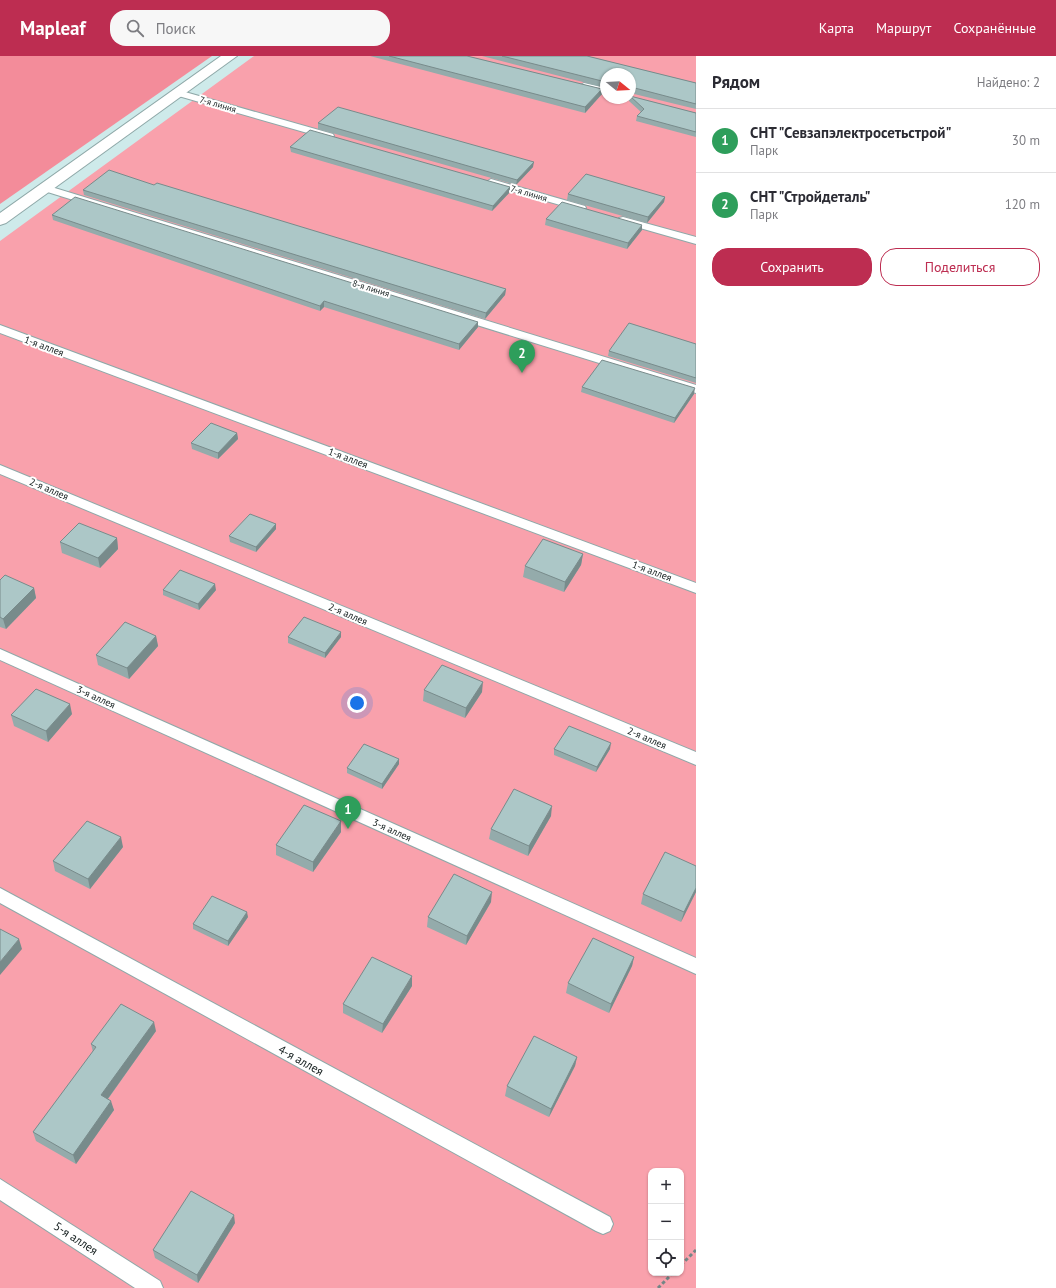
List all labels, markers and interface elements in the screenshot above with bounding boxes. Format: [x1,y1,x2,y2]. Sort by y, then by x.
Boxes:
search box [110,10,390,46]
text: Mapleaf [20,16,86,40]
icon: search [124,17,146,39]
text: Поиск [156,19,196,38]
text: Карта [819,19,854,37]
text: Маршрут [876,19,931,37]
text: Сохранённые [953,19,1036,37]
north arrow [600,68,636,104]
text: Рядом [712,71,760,93]
text: Найдено: 2 [977,74,1040,91]
street label: 7-я линия [198,94,238,114]
text: СНТ "Севзапэлектросетьстрой" [750,123,951,142]
text: 1 [721,132,729,149]
text: 30 m [1012,132,1040,149]
text: Парк [750,142,778,159]
street label: 7-я линия [509,183,549,203]
text: СНТ "Стройдеталь" [750,187,871,206]
text: 2 [721,196,729,213]
text: 120 m [1005,196,1040,213]
text: Парк [750,206,778,223]
button: Сохранить [712,248,872,286]
button: Поделиться [880,248,1040,286]
street label: 8-я линия [351,277,391,299]
street label: 1-я аллея [22,333,66,359]
pin: 2 [509,340,535,373]
street label: 1-я аллея [326,445,370,471]
street label: 2-я аллея [27,475,71,503]
street label: 1-я аллея [630,558,674,584]
street label: 2-я аллея [326,600,370,628]
street label: 3-я аллея [74,683,118,711]
your location [347,693,367,713]
street label: 2-я аллея [625,724,669,752]
pin: 1 [335,796,361,829]
street label: 3-я аллея [370,816,414,844]
street label: 4-я аллея [276,1041,326,1079]
map controls [648,1168,684,1276]
button: + [648,1168,684,1204]
button: − [648,1204,684,1240]
street label: 5-я аллея [51,1218,101,1258]
button: locate [648,1240,684,1276]

